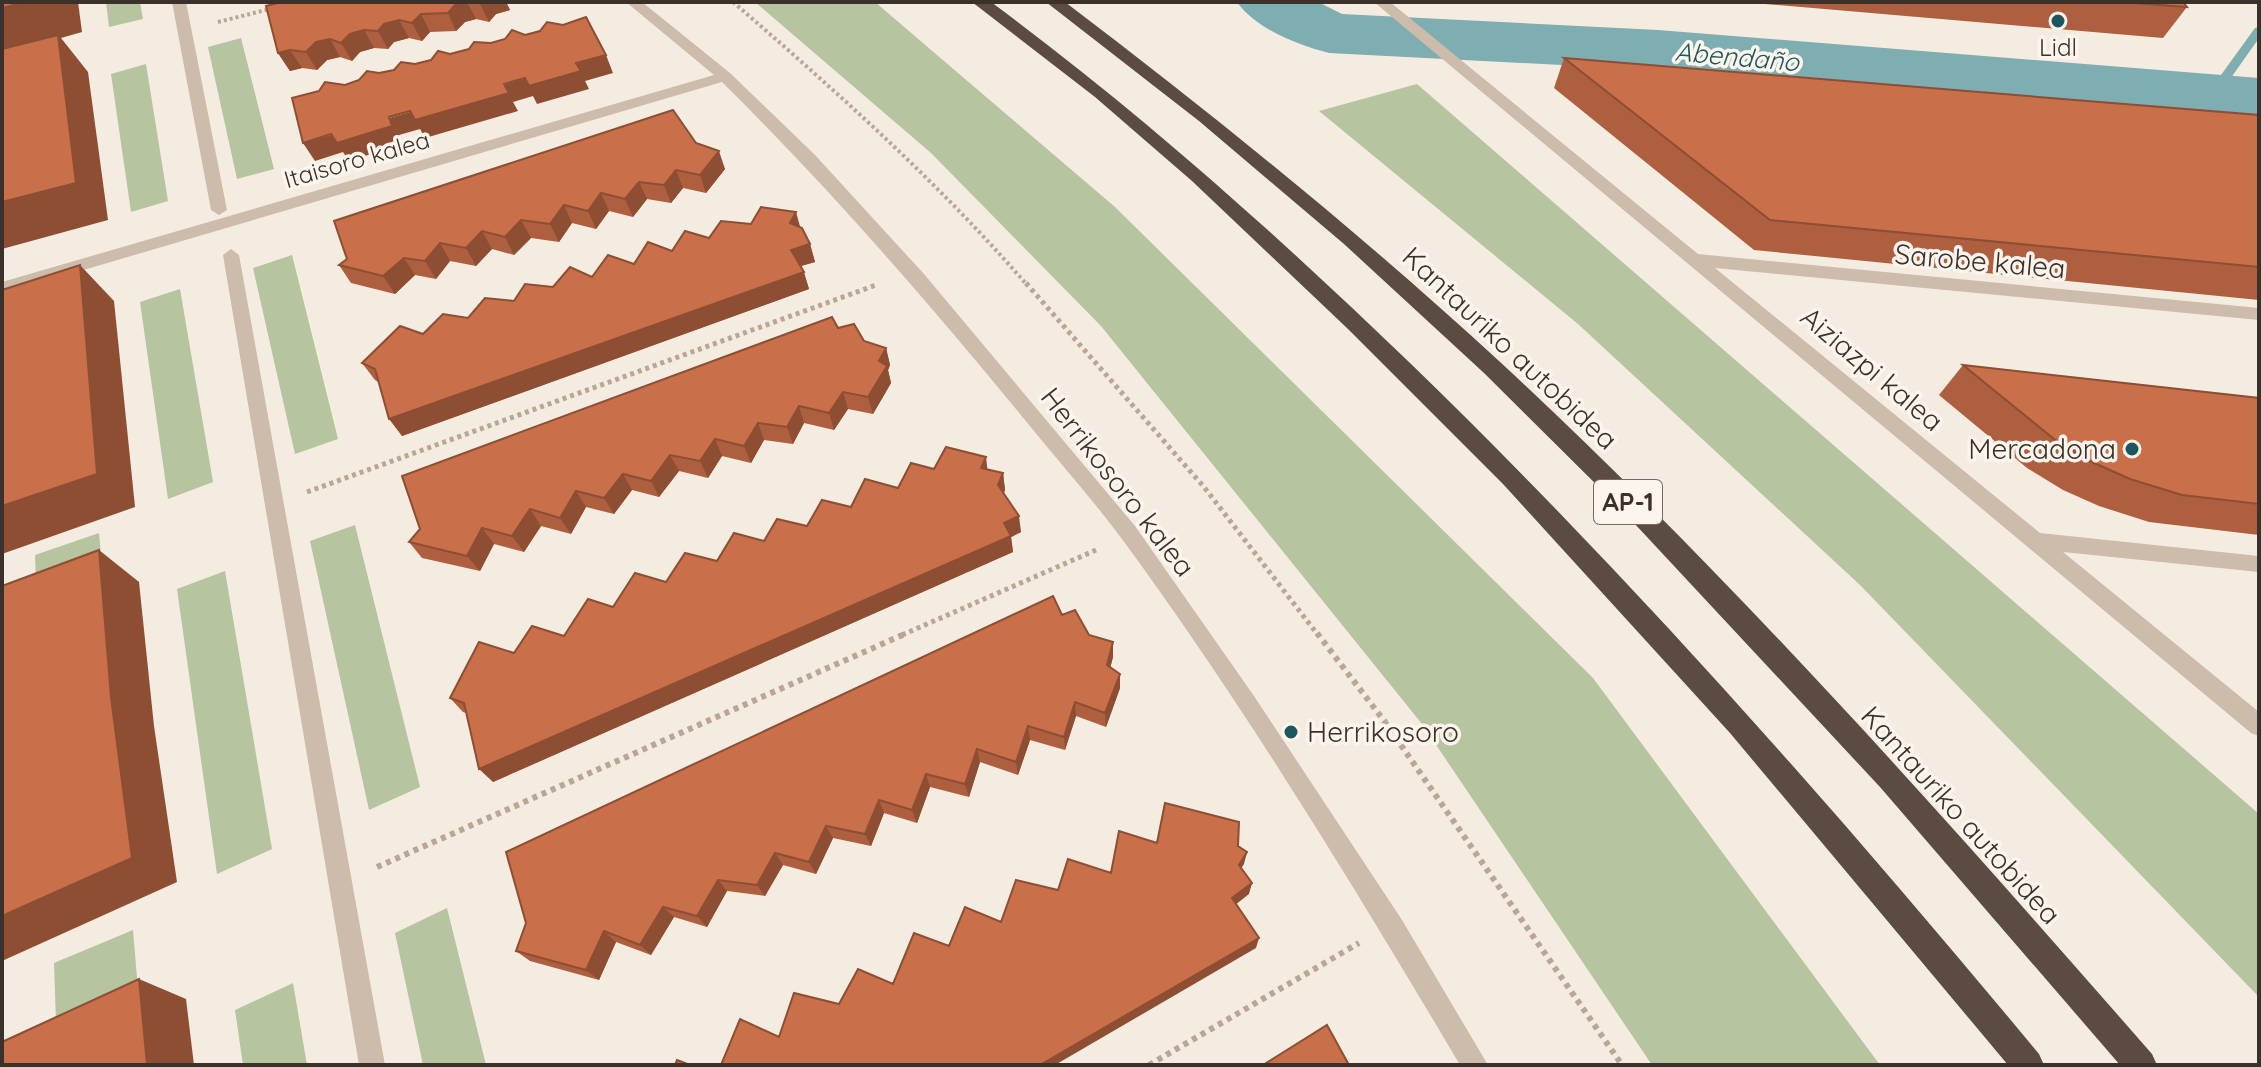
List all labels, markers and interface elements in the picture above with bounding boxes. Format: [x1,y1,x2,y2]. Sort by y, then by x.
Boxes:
marker: Lidl [2049,12,2067,30]
place label: Lidl [2039,32,2077,62]
water label: Abendaño [1674,35,1802,78]
street label: Itaisoro kalea [280,124,433,194]
street label: Sarobe kalea [1893,236,2067,285]
street label: Kantauriko autobidea [1395,239,1625,456]
street label: Aiziazpi kalea [1794,299,1951,438]
street label: Herrikosoro kalea [1034,380,1203,583]
place label: Mercadona [1968,431,2116,466]
marker: Mercadona [2123,440,2141,458]
road number: AP-1 [1594,480,1662,524]
street label: Kantauriko autobidea [1854,698,2069,931]
place label: Herrikosoro [1307,714,1459,749]
marker: Herrikosoro [1282,723,1300,741]

